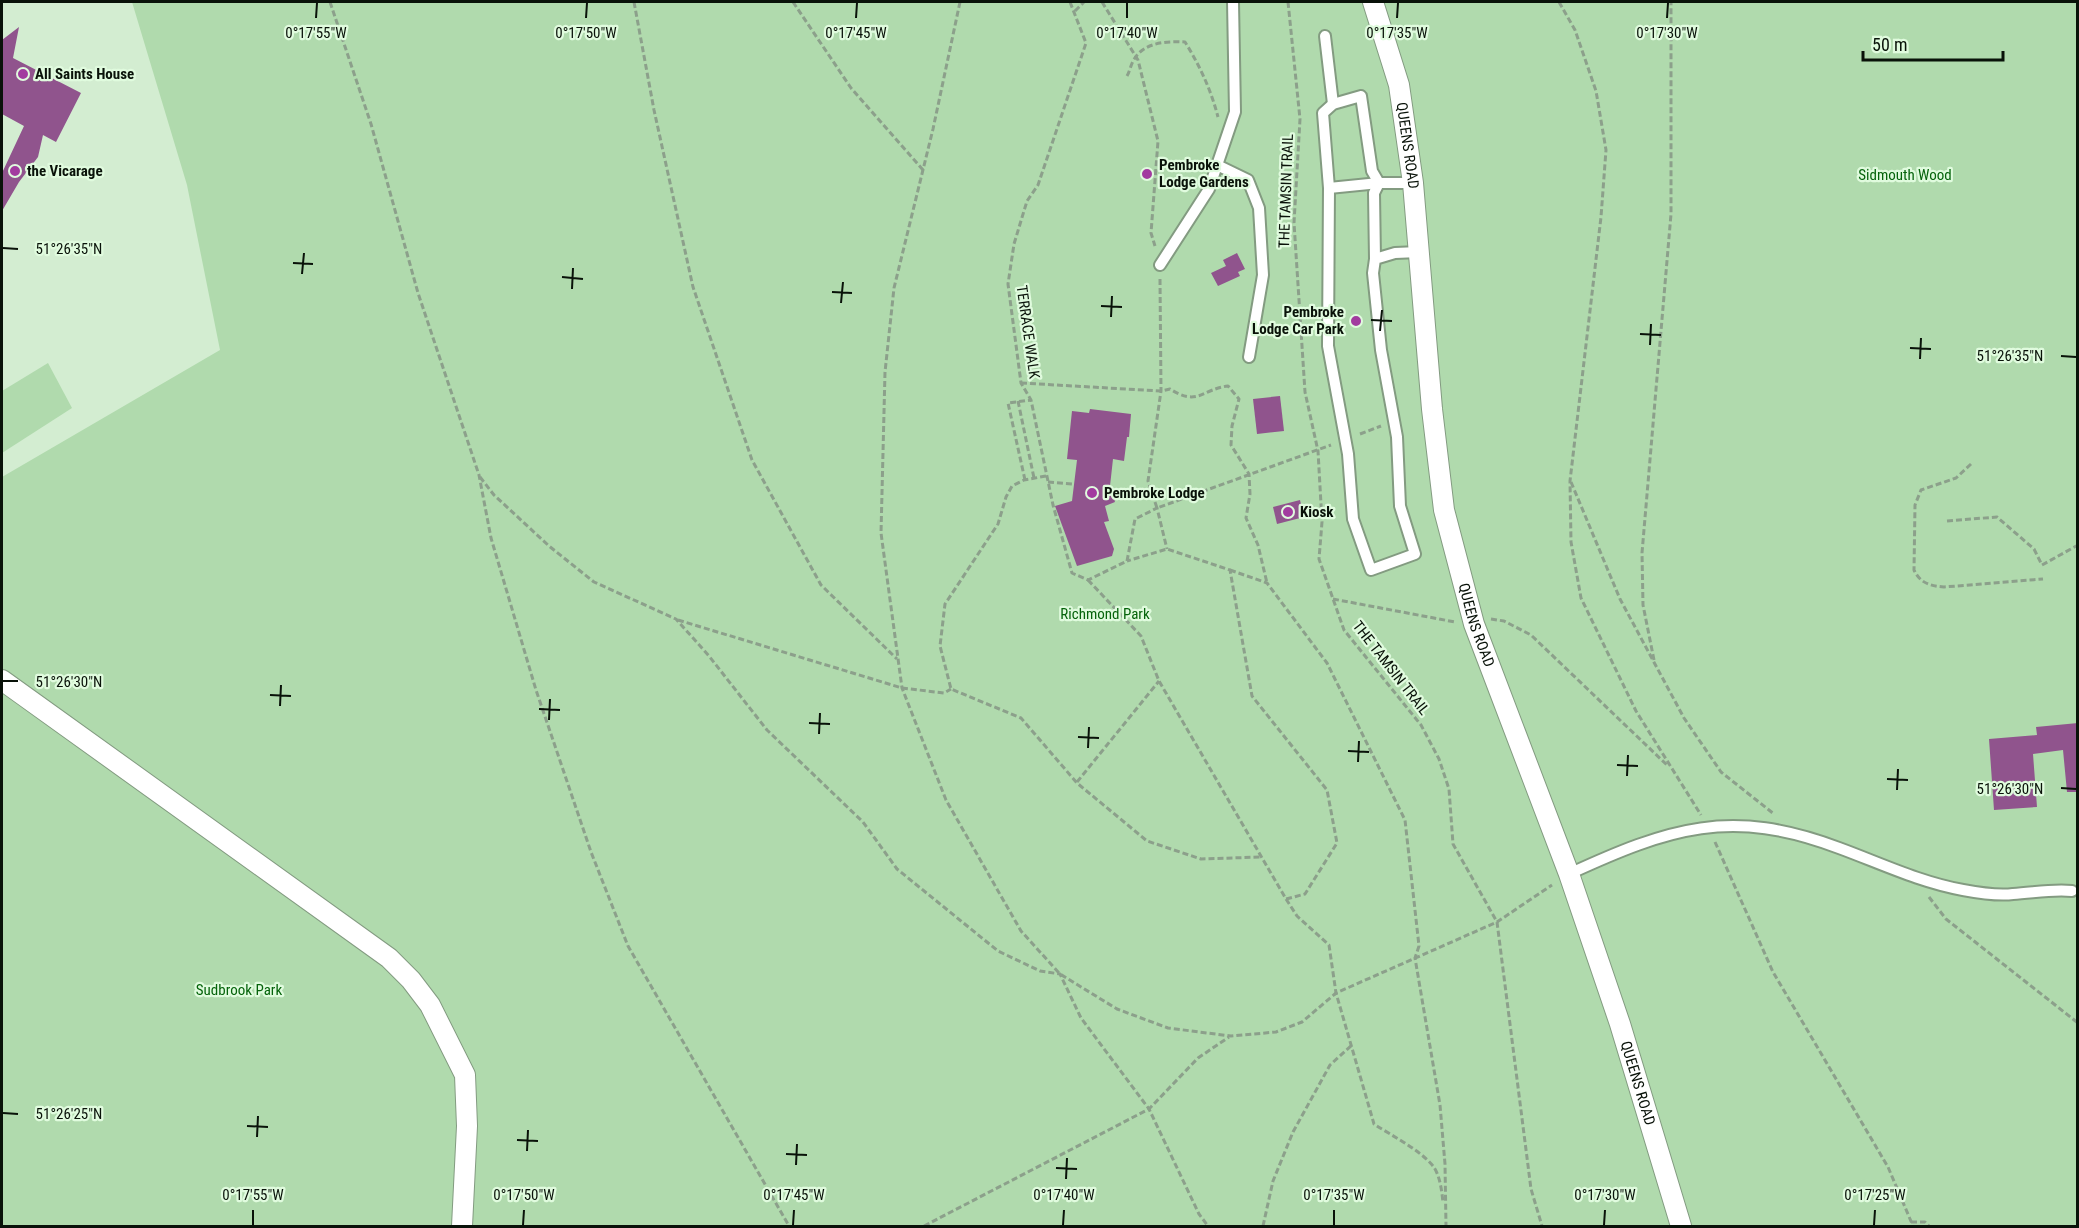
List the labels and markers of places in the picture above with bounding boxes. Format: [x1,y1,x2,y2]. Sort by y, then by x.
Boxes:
place label: All Saints House [35,65,134,83]
marker: All Saints House [16,67,30,81]
place label: Pembroke Lodge Gardens [1159,156,1249,191]
place label: the Vicarage [27,162,103,180]
marker: the Vicarage [8,164,22,178]
marker: Pembroke Lodge Gardens [1140,167,1154,181]
place label: Pembroke Lodge Car Park [1252,303,1345,338]
marker: Pembroke Lodge Car Park [1349,314,1363,328]
place label: Pembroke Lodge [1104,484,1205,502]
marker: Pembroke Lodge [1085,486,1099,500]
place label: Kiosk [1300,503,1334,521]
marker: Kiosk [1281,505,1295,519]

